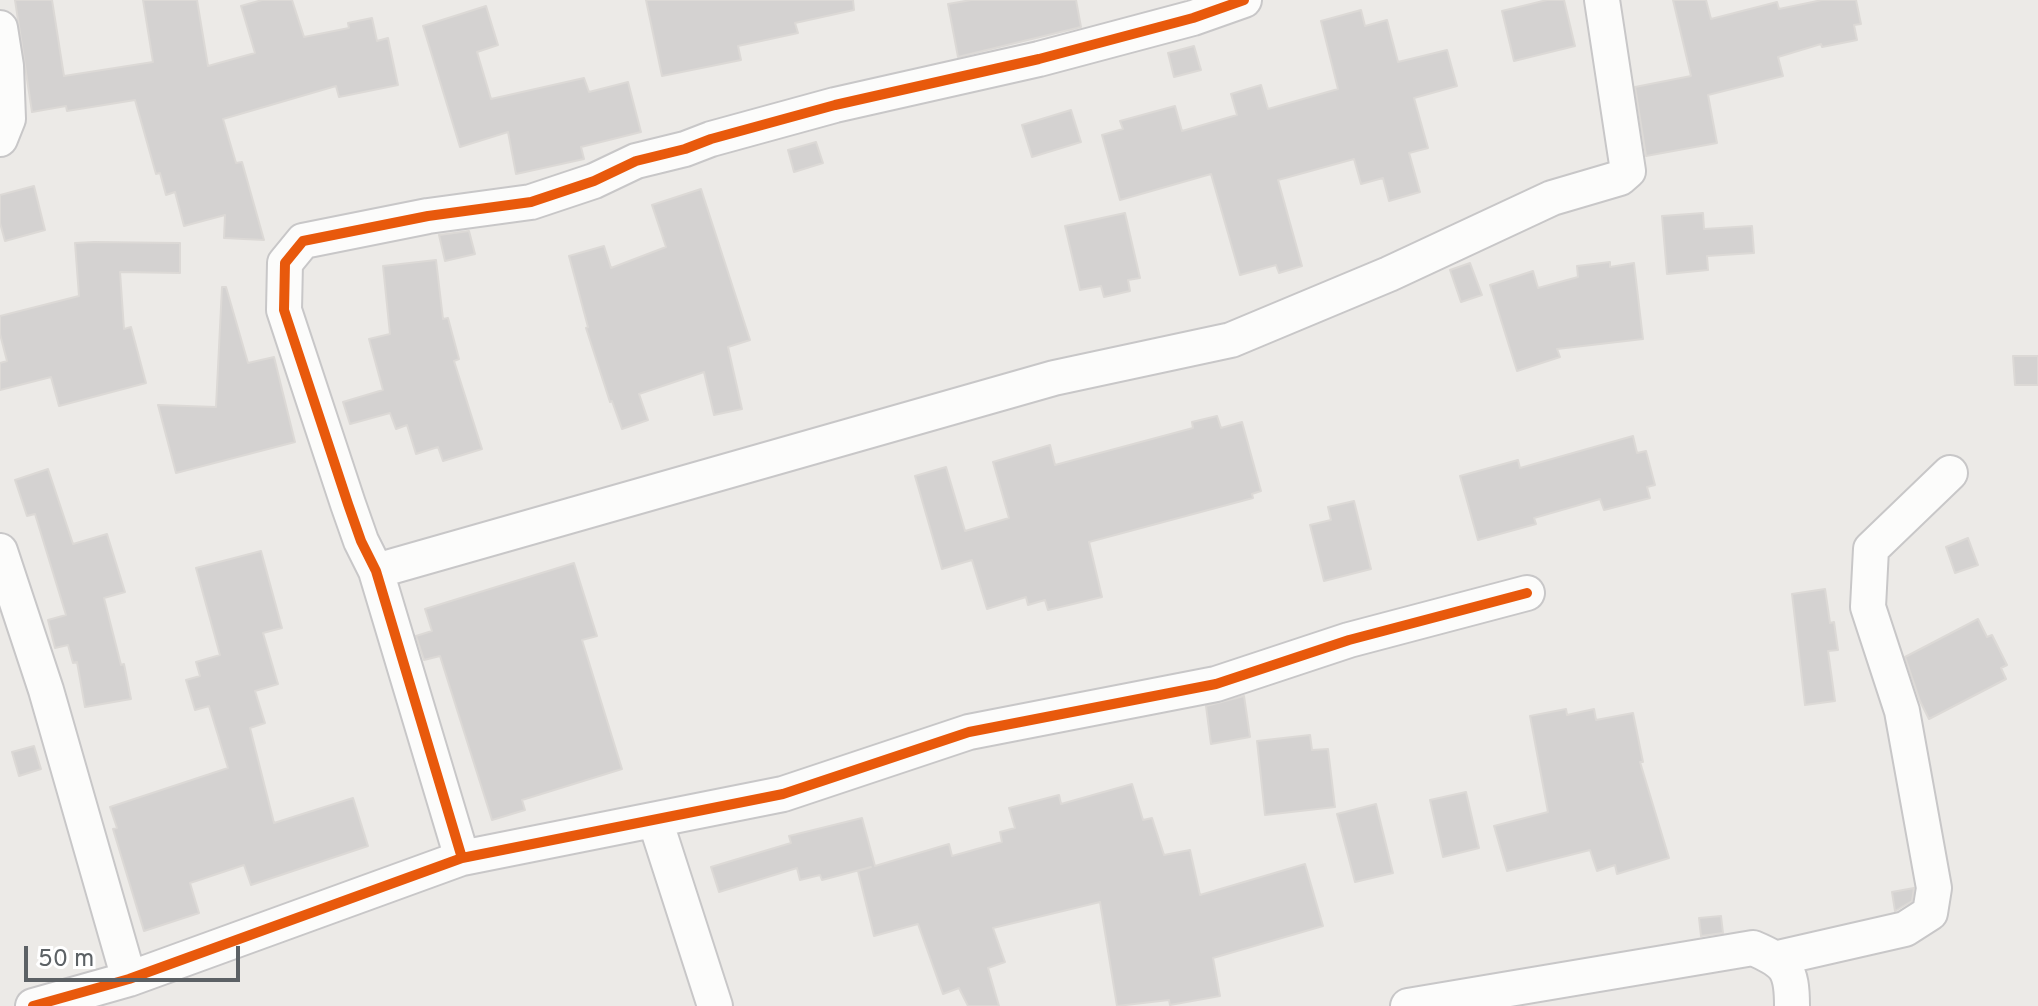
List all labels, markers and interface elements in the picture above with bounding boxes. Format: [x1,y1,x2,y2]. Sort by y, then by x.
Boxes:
scale bar [28,930,244,980]
text: 50 m [38,945,94,975]

